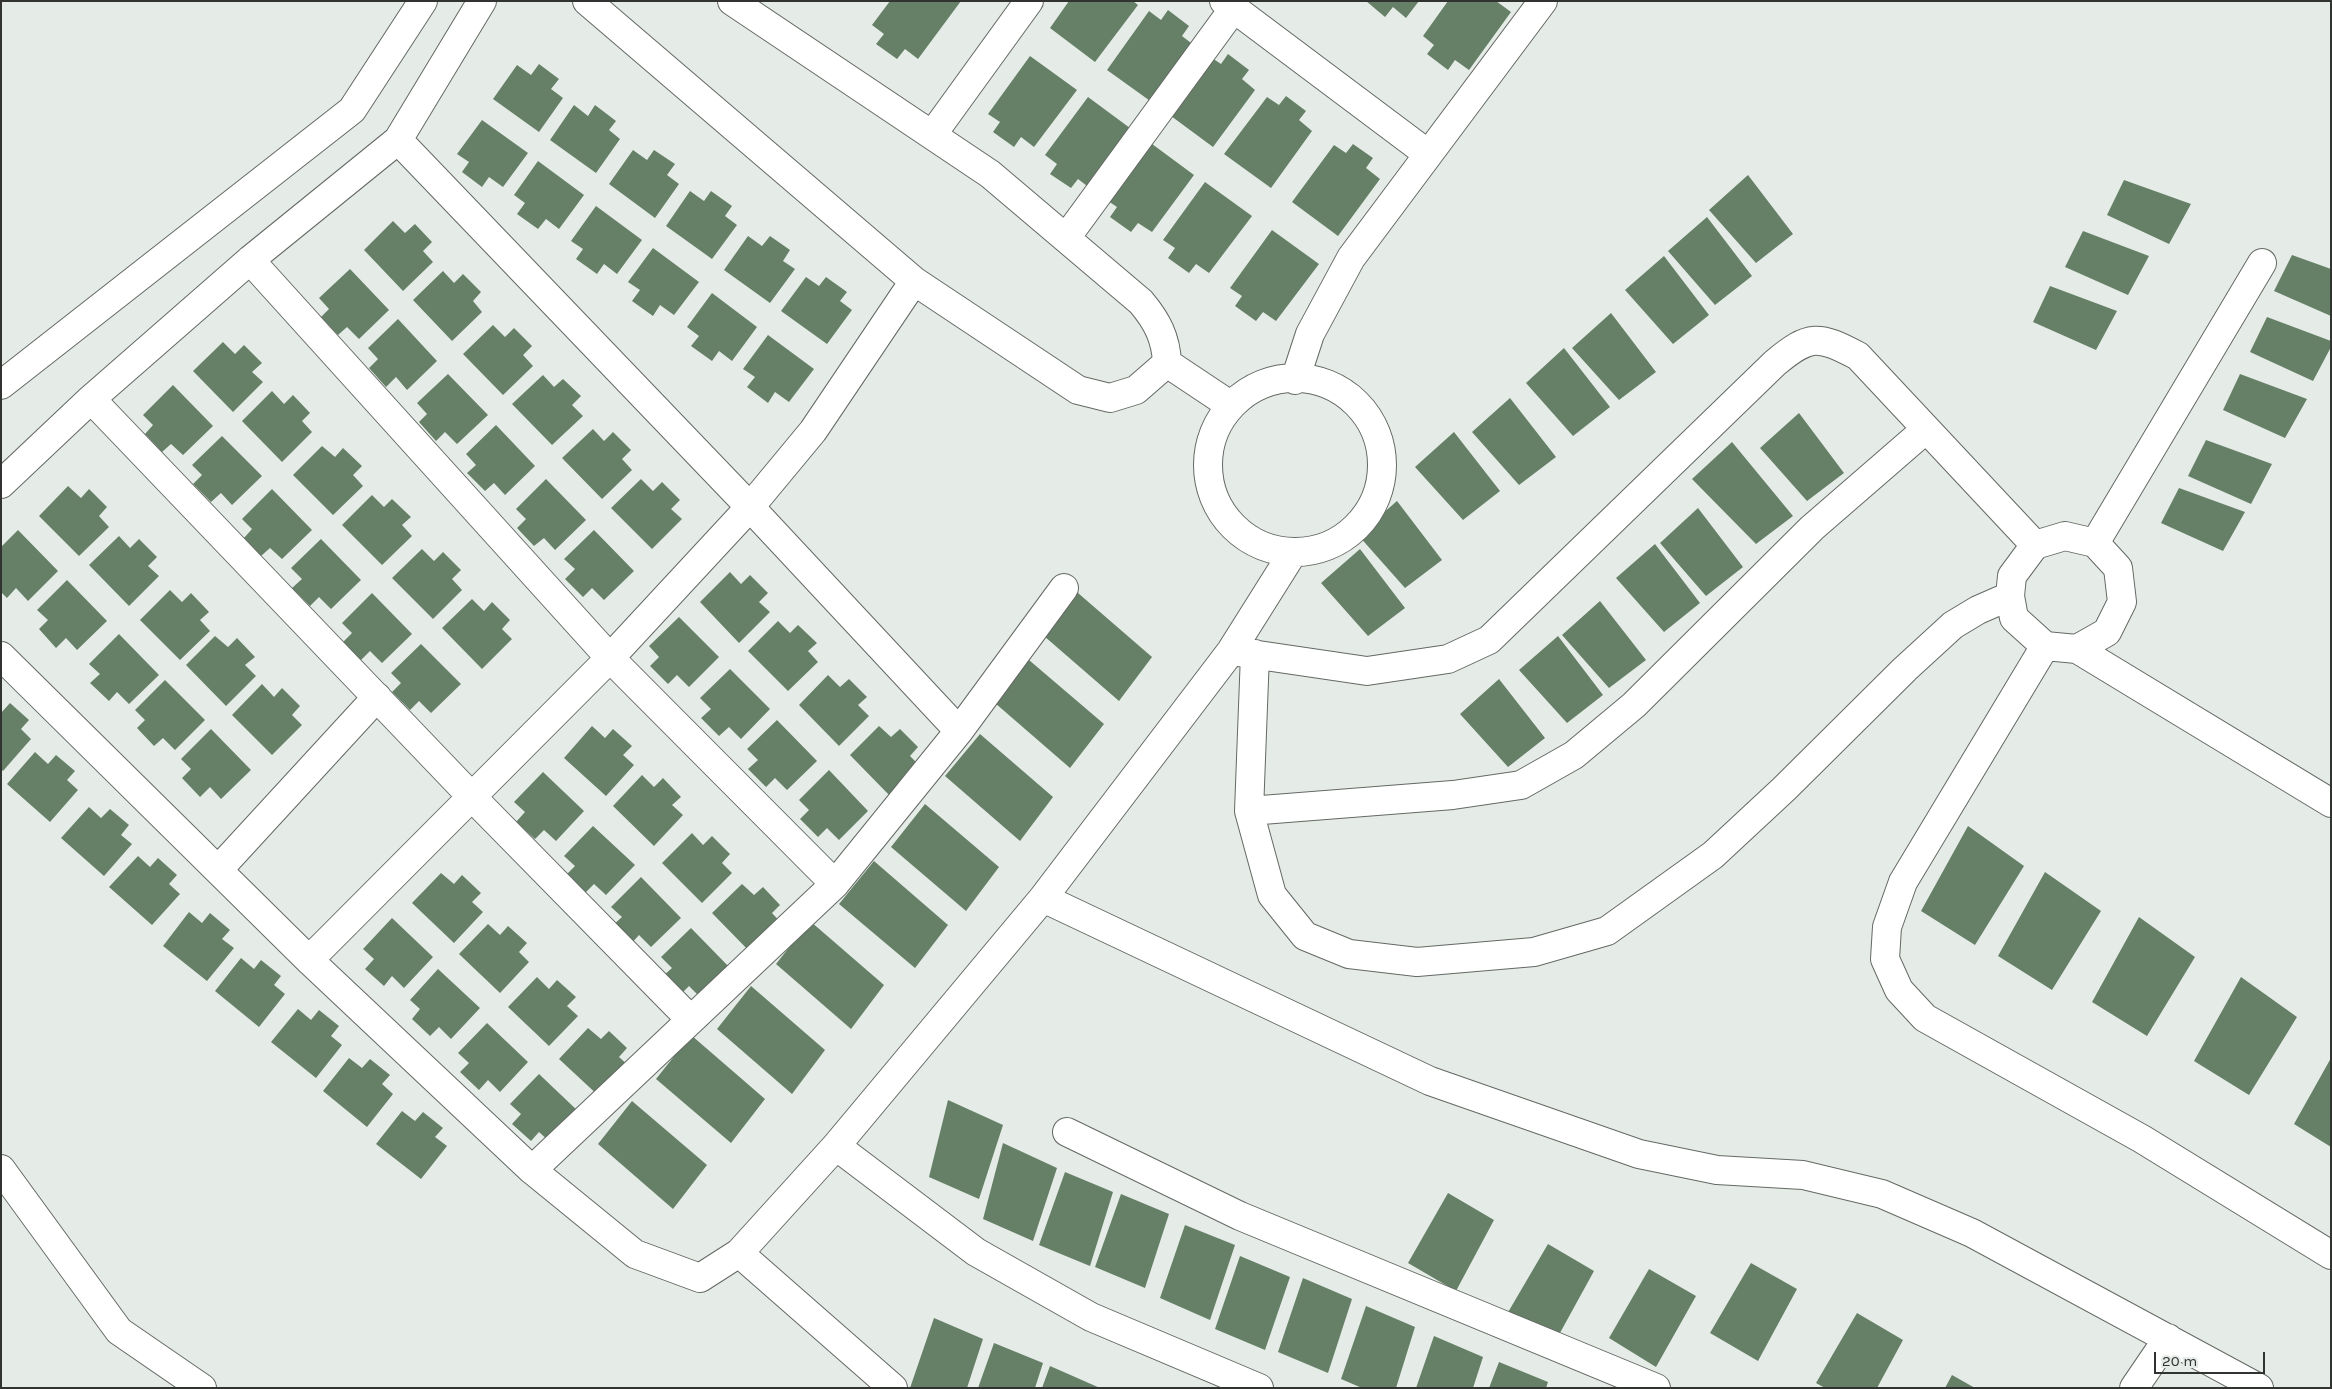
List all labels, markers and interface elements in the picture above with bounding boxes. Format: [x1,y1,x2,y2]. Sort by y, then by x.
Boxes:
scale bar [2157,1342,2268,1374]
text: 20 m [2162,1352,2197,1370]

